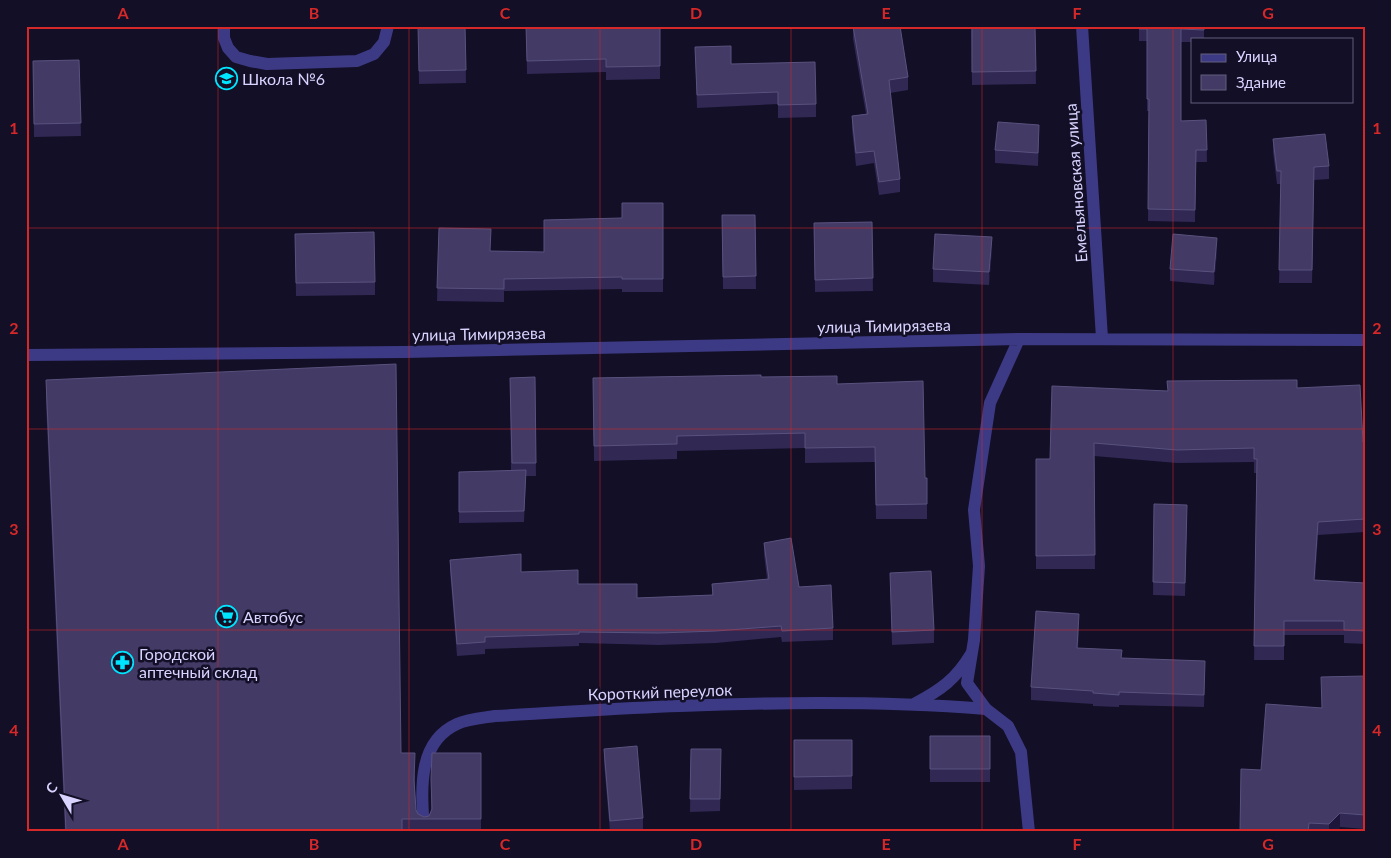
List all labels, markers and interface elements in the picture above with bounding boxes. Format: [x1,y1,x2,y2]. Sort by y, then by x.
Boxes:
text: A [116,3,129,22]
text: B [309,3,319,22]
text: C [500,3,511,22]
text: D [690,3,702,22]
text: E [881,3,891,22]
text: F [1072,3,1082,22]
text: G [1262,3,1274,22]
legend [1191,38,1354,102]
text: Улица [1236,47,1277,65]
school or university icon: Школа №6 [214,67,238,91]
place label: Школа №6 [242,69,325,88]
text: Здание [1236,73,1286,91]
street label: Емельяновская улица [1060,103,1091,263]
text: 1 [9,118,19,137]
text: 1 [1372,118,1382,137]
street label: улица Тимирязева [817,315,951,336]
text: 2 [9,318,19,337]
text: 2 [1372,318,1382,337]
street label: улица Тимирязева [412,323,546,344]
text: 3 [9,519,19,538]
text: 3 [1372,519,1382,538]
supermarket icon: Автобус [215,605,239,629]
place label: Автобус [243,607,303,626]
place label: Городской аптечный склад [139,644,257,681]
pharmacy icon: Городской аптечный склад [111,651,135,675]
street label: Короткий переулок [587,679,733,704]
text: 4 [9,720,19,739]
text: 4 [1372,720,1382,739]
north arrow [38,770,88,820]
text: С [42,778,61,797]
text: A [116,834,129,853]
text: B [309,834,319,853]
text: C [500,834,511,853]
text: D [690,834,702,853]
text: E [881,834,891,853]
text: F [1072,834,1082,853]
text: G [1262,834,1274,853]

